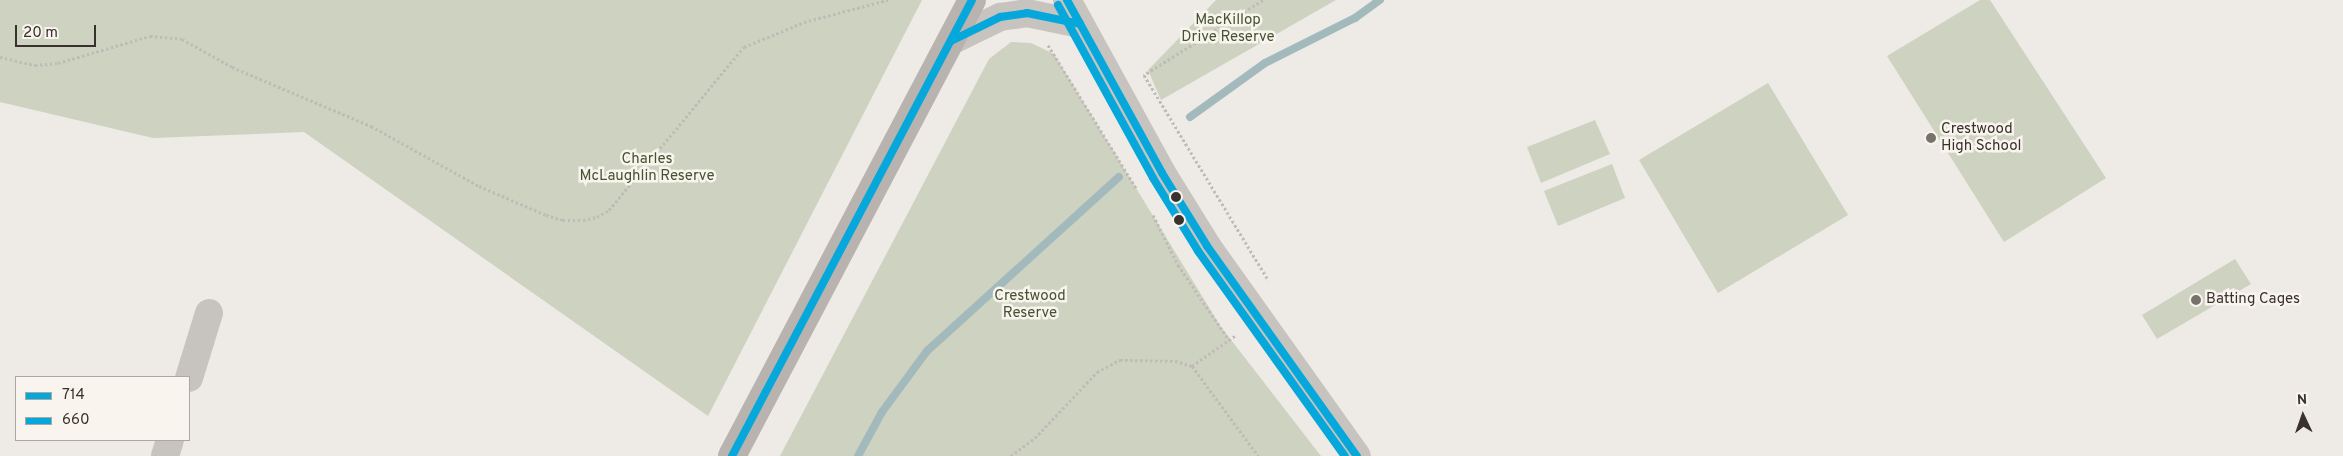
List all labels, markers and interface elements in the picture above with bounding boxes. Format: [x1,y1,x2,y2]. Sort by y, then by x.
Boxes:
park label: MacKillop Drive Reserve [1181,11,1275,46]
scale bar [18,15,99,47]
text: 20 m [23,24,58,43]
place label: Crestwood High School [1941,120,2022,155]
marker: Crestwood High School [1925,132,1937,144]
park label: Charles McLaughlin Reserve [579,150,715,185]
unlabelled marker [1171,192,1181,202]
unlabelled marker [1174,215,1184,225]
park label: Crestwood Reserve [994,287,1066,322]
place label: Batting Cages [2206,291,2300,309]
marker: Batting Cages [2190,294,2202,306]
legend [15,376,190,441]
text: 714 [62,386,85,405]
north arrow [2278,391,2328,441]
text: N [2297,392,2308,409]
text: 660 [62,411,90,430]

